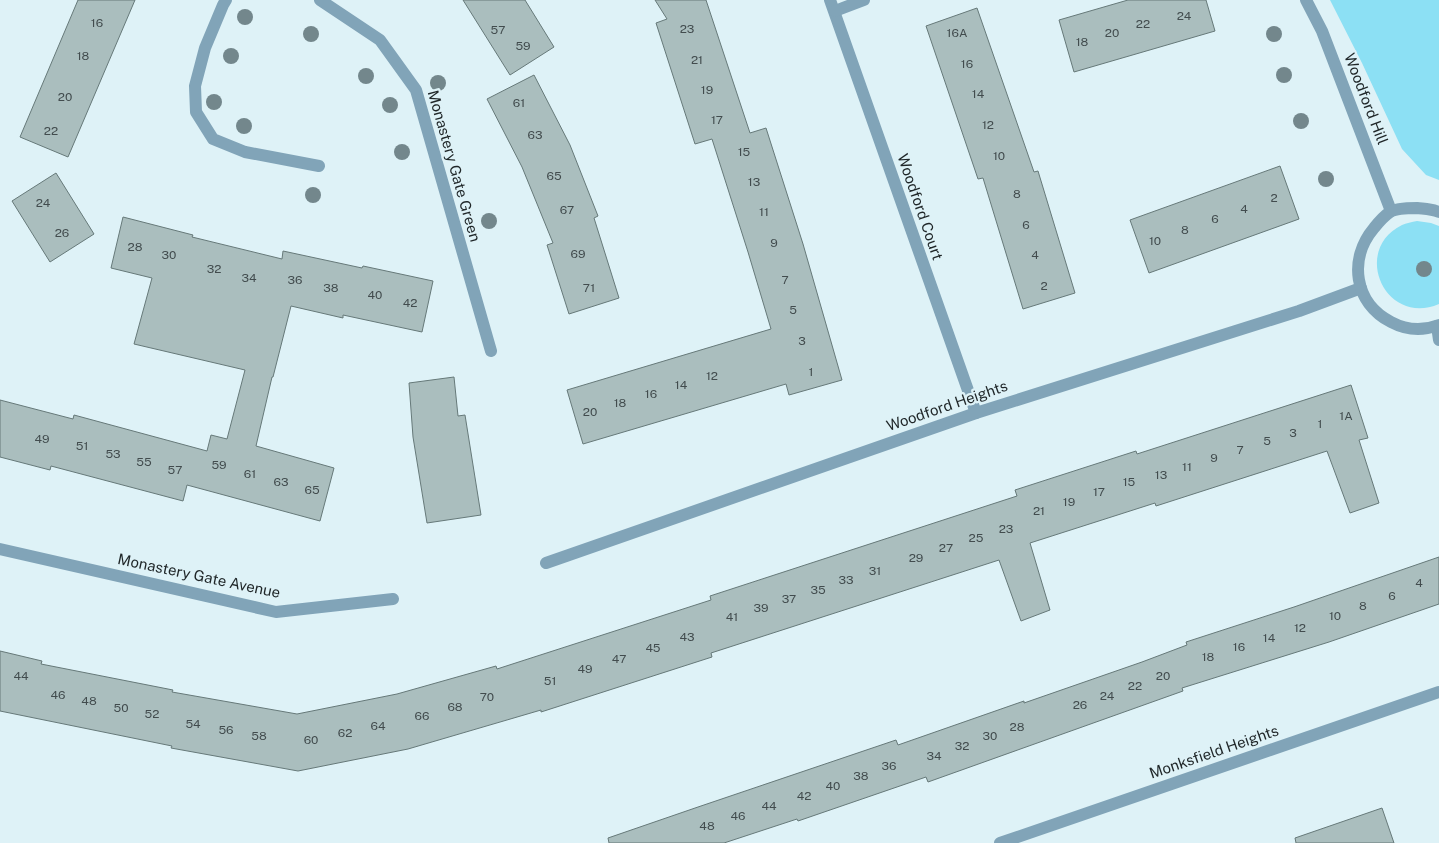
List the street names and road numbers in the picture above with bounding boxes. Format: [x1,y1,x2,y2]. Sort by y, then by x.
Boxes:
street label: Woodford Hill [1341,51,1392,147]
street label: Monastery Gate Green [425,88,484,244]
street label: Woodford Court [894,151,947,262]
street label: Woodford Heights [884,377,1010,434]
street label: Monastery Gate Avenue [116,550,282,601]
street label: Monksfield Heights [1147,721,1281,782]

